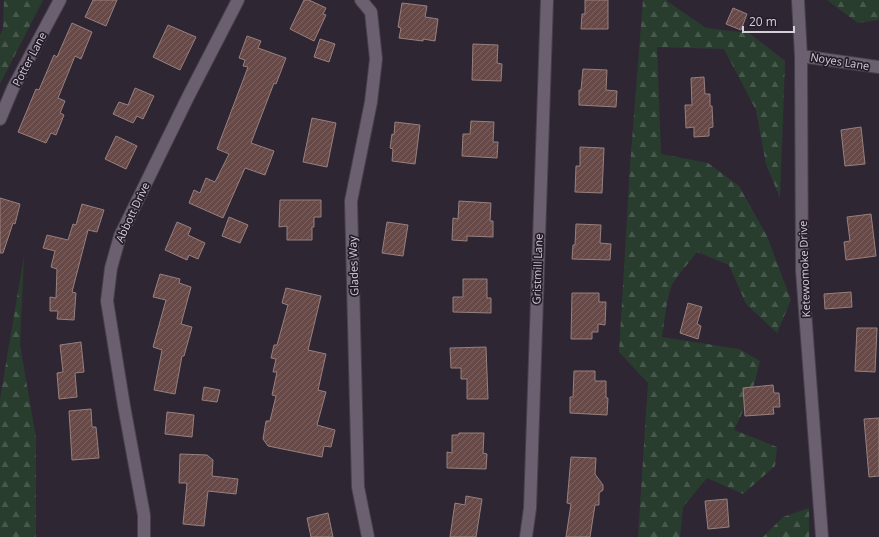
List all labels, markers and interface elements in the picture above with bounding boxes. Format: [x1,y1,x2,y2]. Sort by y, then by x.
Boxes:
scale bar [743,8,794,34]
text: 20 m [749,13,777,30]
street label: Potter Lane [8,29,50,89]
street label: Noyes Lane [809,49,871,73]
street label: Abbott Drive [112,180,152,244]
street label: Ketewomoke Drive [795,220,813,318]
street label: Gristmill Lane [528,233,546,305]
street label: Glades Way [344,235,362,296]

